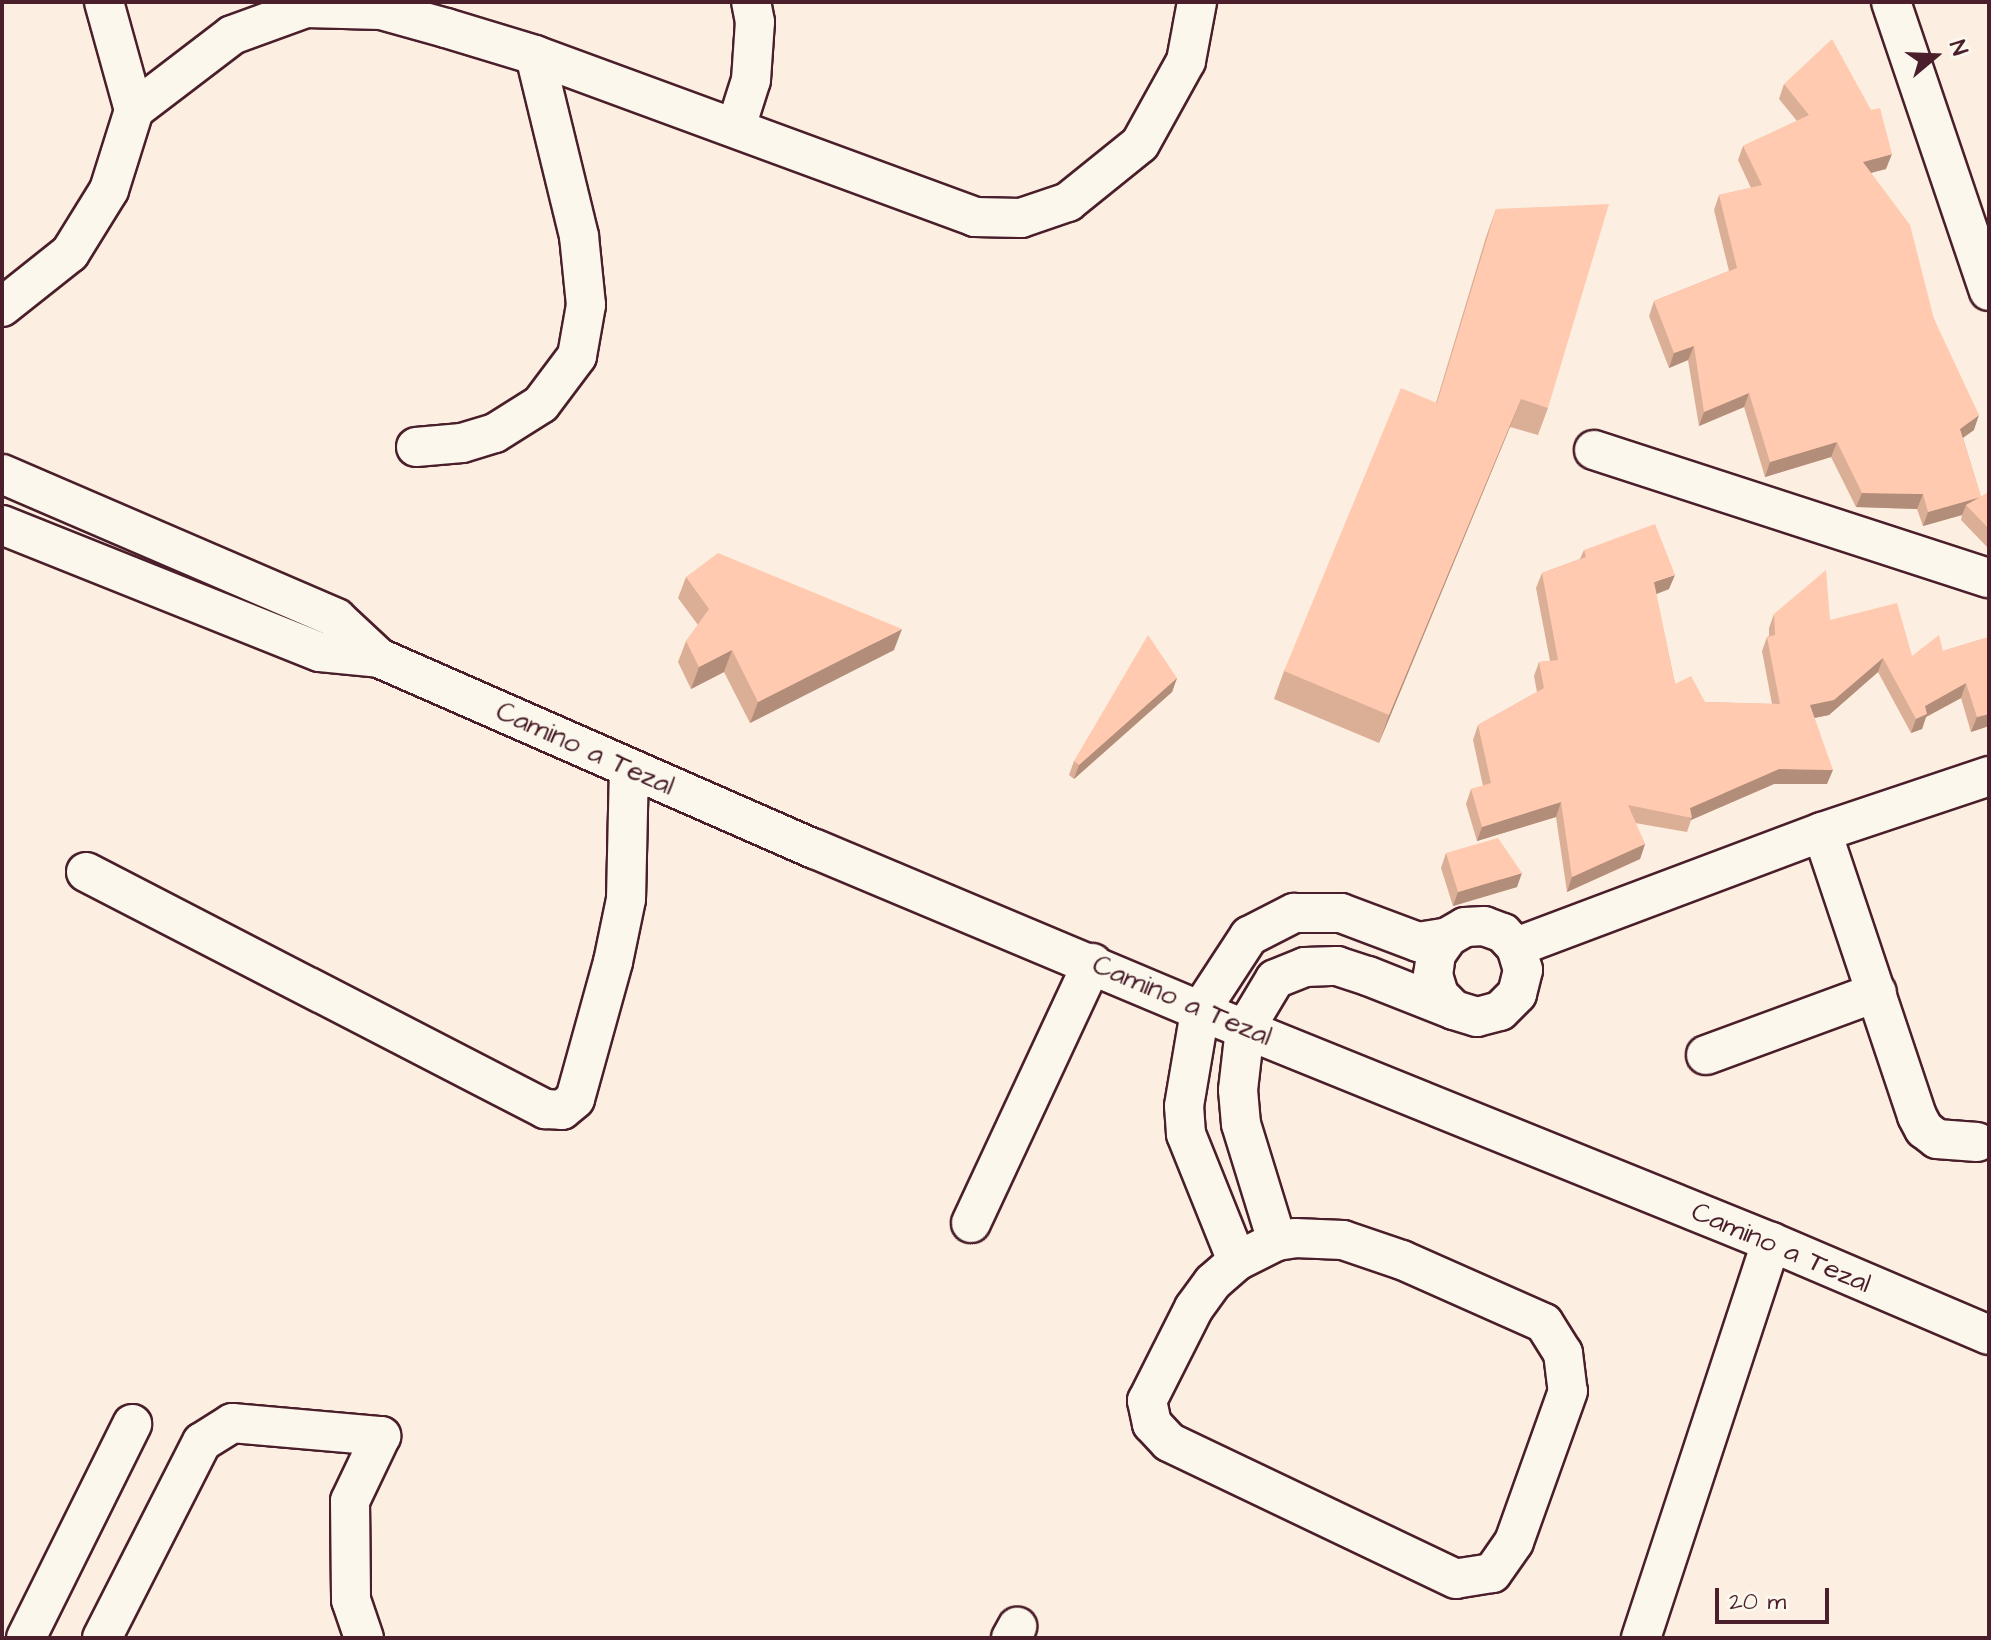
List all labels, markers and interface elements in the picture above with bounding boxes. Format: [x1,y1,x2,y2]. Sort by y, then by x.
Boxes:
north arrow [1895,16,1975,96]
text: N [1941,36,1975,60]
street label: Camino a Tezal [491,695,679,803]
street label: Camino a Tezal [1087,948,1277,1054]
street label: Camino a Tezal [1686,1195,1876,1301]
scale bar [1719,1572,1833,1622]
text: 20 m [1729,1585,1786,1619]

